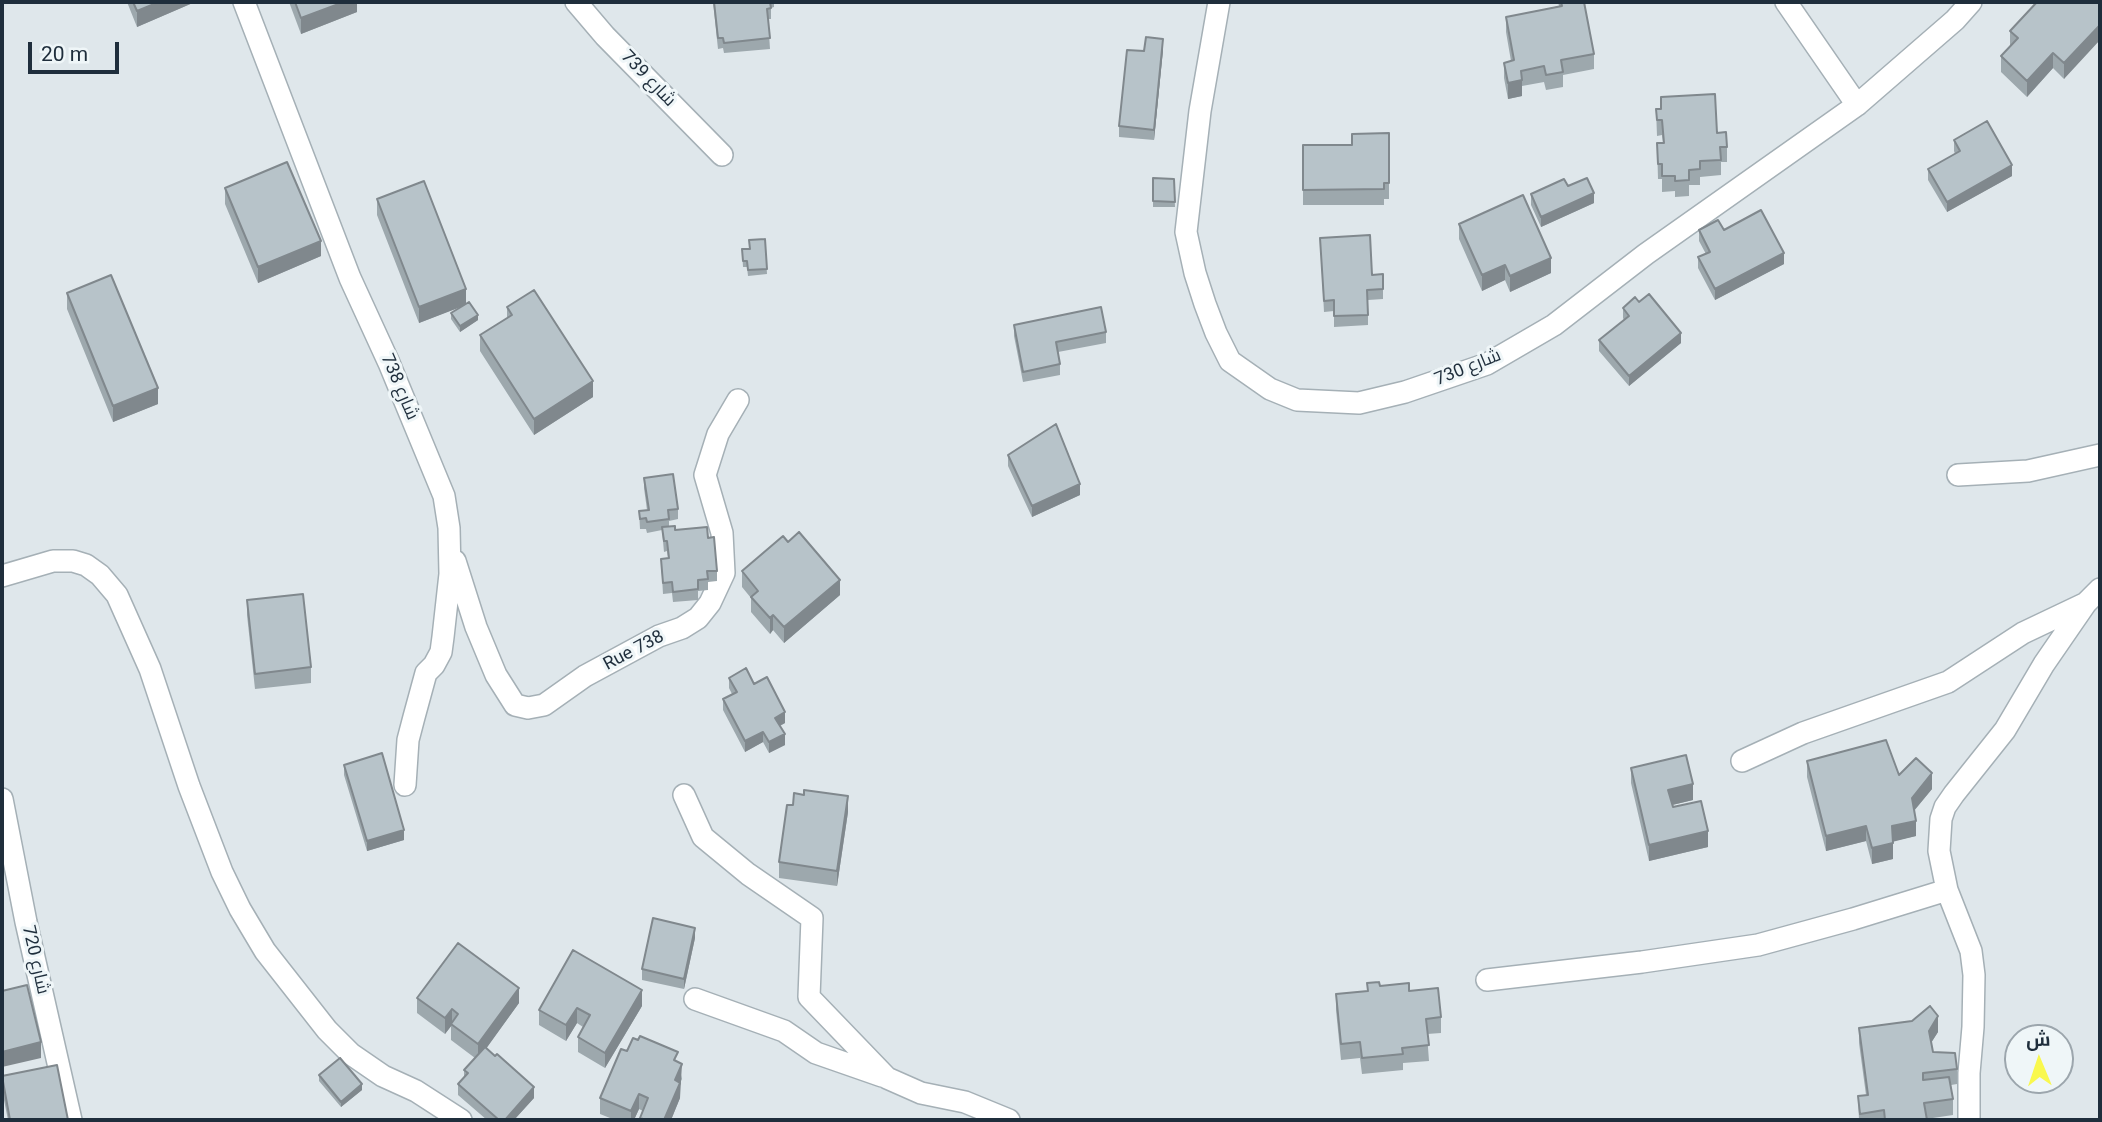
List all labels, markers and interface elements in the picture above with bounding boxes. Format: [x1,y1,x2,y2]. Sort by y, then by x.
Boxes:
scale bar [32,28,122,72]
text: 20 m [41,42,88,66]
street label: شارع 739 [616,46,680,112]
street label: شارع 730 [1432,345,1504,391]
street label: شارع 738 [375,351,423,423]
street label: Rue 738 [600,626,668,676]
street label: شارع 720 [17,924,53,996]
north arrow [2004,1024,2074,1094]
text: ش [2026,1028,2051,1051]

